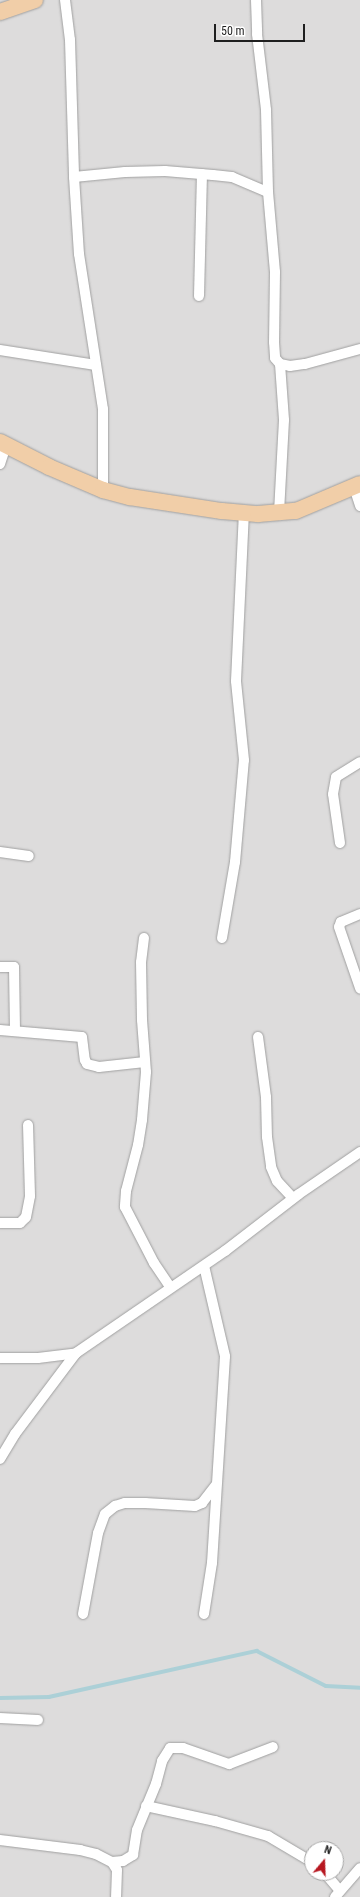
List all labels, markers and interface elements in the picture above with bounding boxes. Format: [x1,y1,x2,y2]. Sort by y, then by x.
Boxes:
scale bar [216,16,307,42]
text: 50 m [221,24,245,38]
north arrow [304,1841,344,1881]
text: N [322,1843,333,1857]

